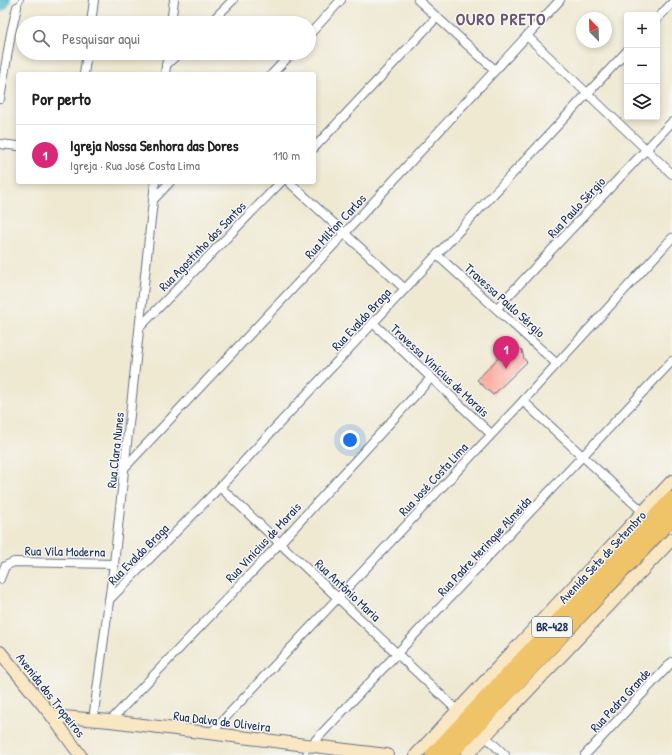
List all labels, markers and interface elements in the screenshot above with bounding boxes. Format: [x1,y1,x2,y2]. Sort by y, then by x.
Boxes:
district label: OURO PRETO [456,7,546,30]
north arrow [576,12,612,48]
map controls [624,12,660,120]
button: + [624,12,660,48]
search box [16,16,316,60]
icon: search [30,27,52,49]
text: Pesquisar aqui [62,28,140,49]
button: − [624,48,660,84]
button: layers [624,84,660,120]
text: Por perto [32,87,91,110]
text: Igreja Nossa Senhora das Dores [70,135,238,156]
text: 1 [43,146,47,164]
text: 110 m [273,146,300,164]
text: Igreja · Rua José Costa Lima [70,156,200,174]
street label: Rua Paulo Sérgio [543,173,609,241]
street label: Rua Milton Carlos [300,190,370,262]
street label: Rua Agostinho dos Santos [154,197,250,295]
street label: Travessa Paulo Sérgio [461,259,549,341]
street label: Rua Evaldo Braga [327,284,395,354]
street label: Travessa Vinícius de Morais [387,319,493,421]
pin: 1 [493,336,519,369]
street label: Rua Clara Nunes [102,411,128,489]
your location [340,430,360,450]
street label: Rua José Costa Lima [394,438,472,520]
street label: Rua Padre Herinque Almeida [433,492,535,600]
street label: Rua Vinícius de Morais [221,498,305,586]
street label: Avenida Sete de Setembro [554,507,650,607]
street label: Rua Evaldo Braga [104,520,172,588]
street label: Rua Vila Moderna [25,541,105,561]
street label: Rua Antônio Maria [311,555,385,625]
road number: BR-428 [532,617,572,637]
street label: Avenida dos Tropeiros [12,649,90,741]
street label: Rua Pedra Grande [586,664,654,736]
street label: Rua Dalva de Oliveira [173,706,271,736]

